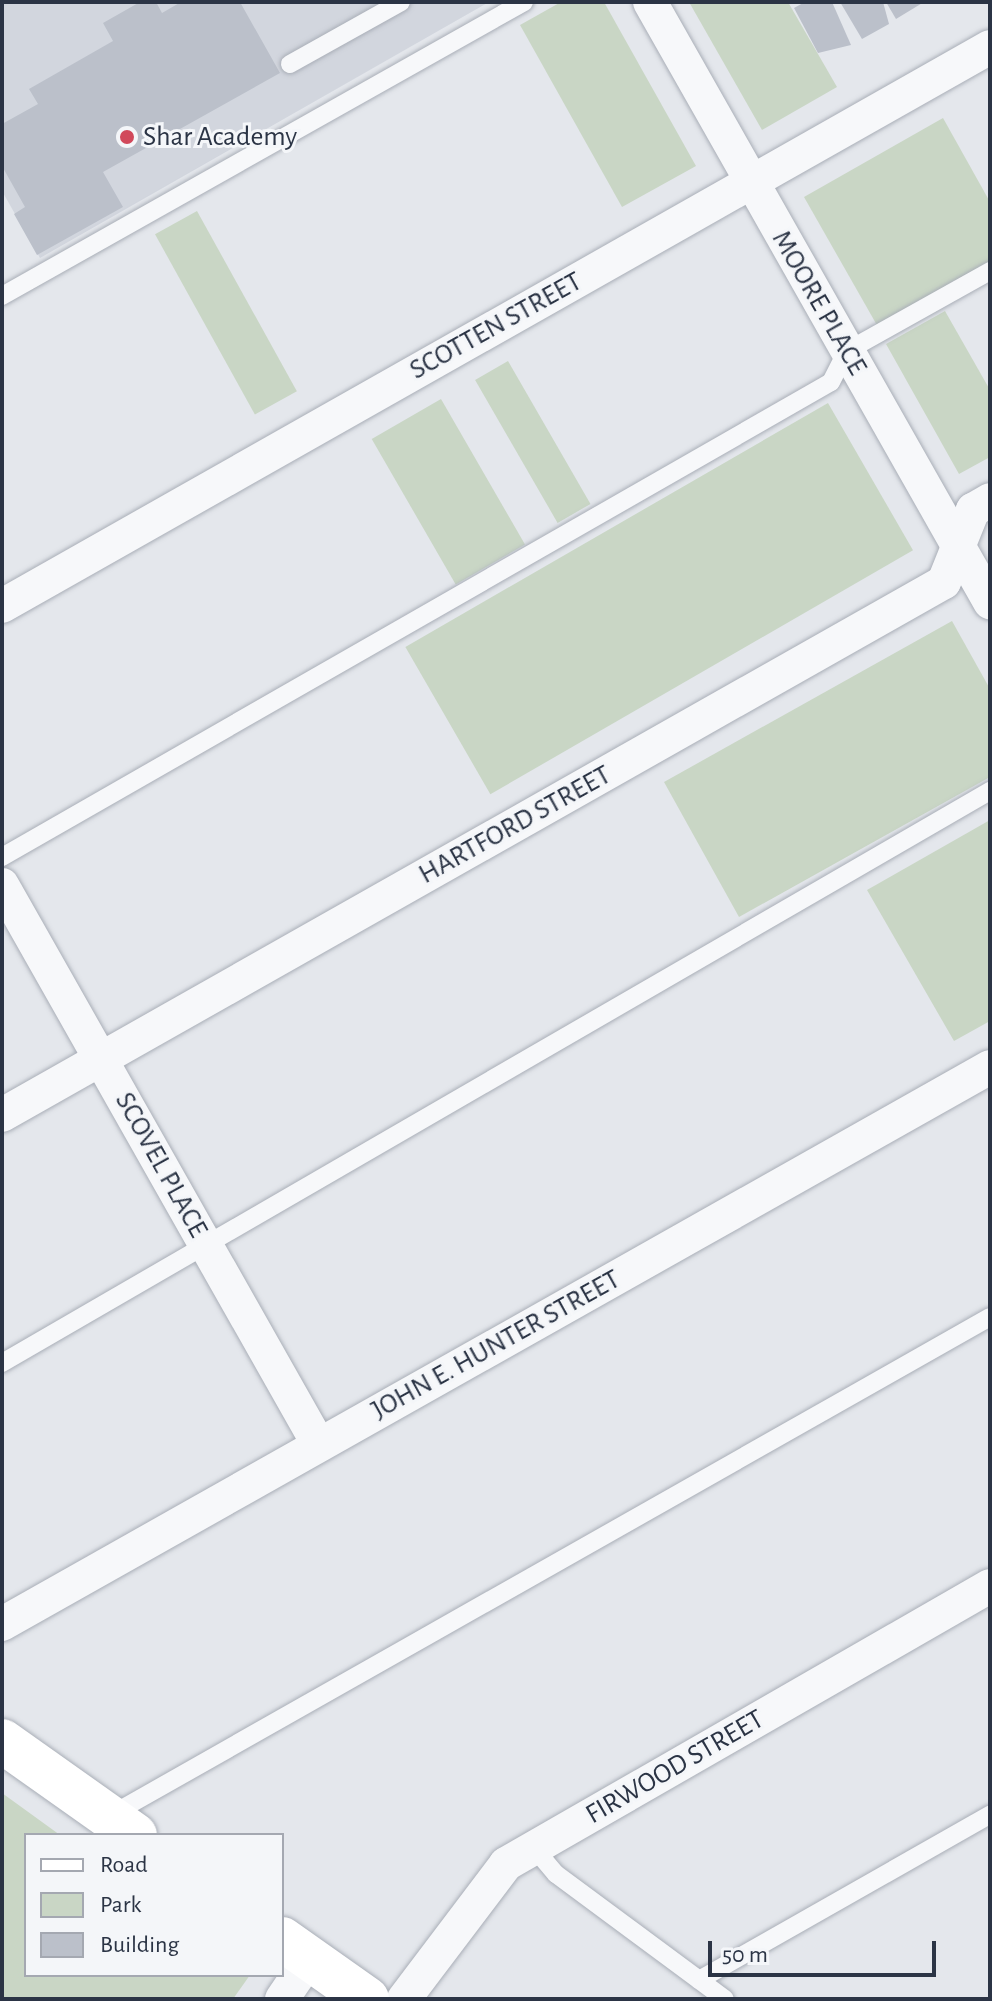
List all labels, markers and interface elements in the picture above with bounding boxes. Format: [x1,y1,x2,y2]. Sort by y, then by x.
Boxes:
place label: Shar Academy [143,120,297,154]
marker: Shar Academy [118,128,136,146]
street label: MOORE PLACE [764,225,874,381]
street label: SCOTTEN STREET [404,265,588,387]
street label: HARTFORD STREET [413,758,617,892]
street label: SCOVEL PLACE [107,1087,215,1243]
street label: JOHN E. HUNTER STREET [366,1263,626,1427]
street label: FIRWOOD STREET [580,1702,770,1832]
legend [24,1833,284,1977]
text: Road [100,1853,148,1877]
text: Park [100,1893,141,1917]
scale bar [712,1925,940,1975]
text: Building [100,1933,179,1957]
text: 50 m [722,1943,768,1967]

